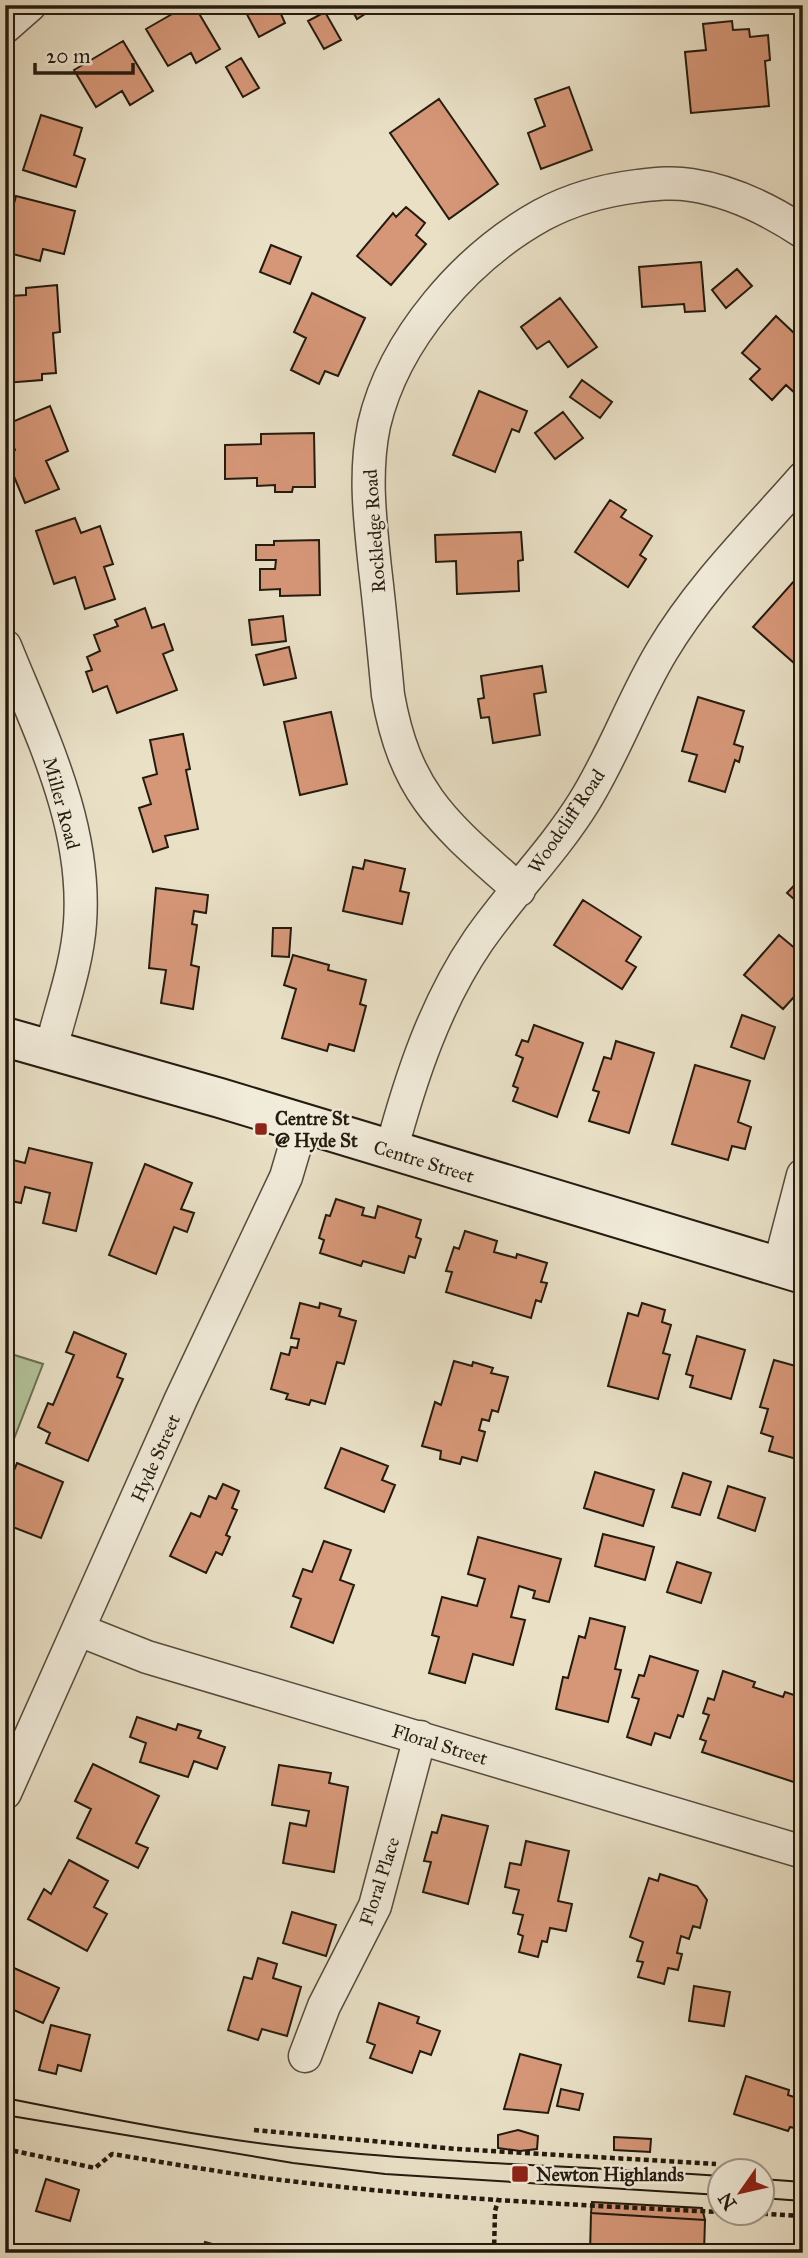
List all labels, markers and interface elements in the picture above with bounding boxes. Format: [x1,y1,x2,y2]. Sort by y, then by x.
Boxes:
scale bar [35,32,133,76]
text: 20 m [46,43,91,69]
street label: Rockledge Road [359,468,391,593]
street label: Miller Road [38,754,85,852]
street label: Woodcliff Road [523,765,610,878]
place label: Centre St @ Hyde St [275,1107,358,1153]
marker: Centre St @ Hyde St [253,1121,269,1137]
street label: Centre Street [371,1135,477,1188]
street label: Hyde Street [126,1411,185,1506]
street label: Floral Street [389,1719,491,1770]
street label: Floral Place [354,1834,405,1928]
north arrow [706,2156,776,2226]
place label: Newton Highlands [536,2163,684,2187]
marker: Newton Highlands [510,2164,530,2184]
text: N [713,2188,741,2214]

